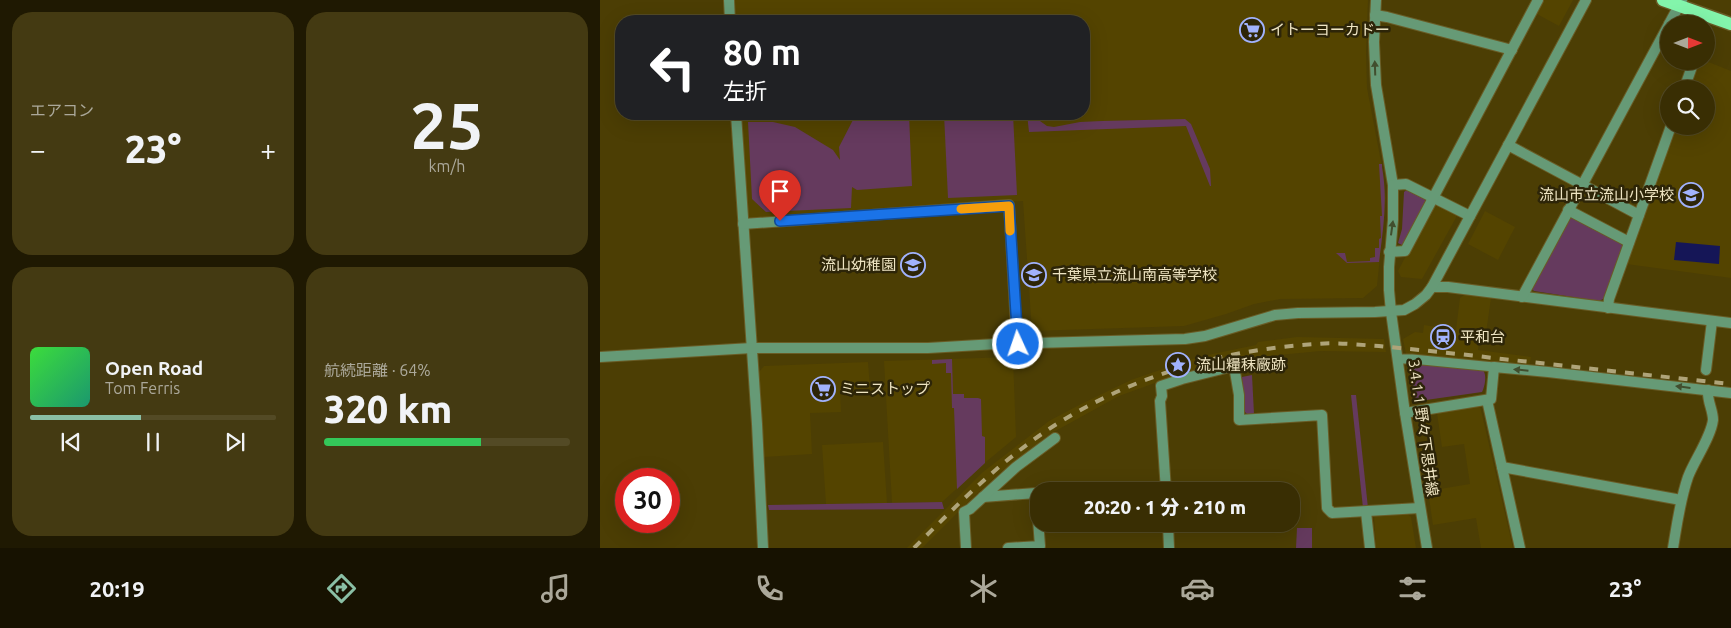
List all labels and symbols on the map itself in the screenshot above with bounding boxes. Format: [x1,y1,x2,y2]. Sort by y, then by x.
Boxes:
north arrow [1660,15,1715,70]
supermarket icon: イトーヨーカドー [1239,17,1265,43]
place label: イトーヨーカドー [1270,21,1390,38]
one-way arrow [1371,59,1379,75]
pin [759,170,801,221]
school or university icon: 流山市立流山小学校 [1678,182,1704,208]
place label: 流山市立流山小学校 [1539,186,1674,203]
one-way arrow [1388,220,1396,236]
school or university icon: 流山幼稚園 [900,252,926,278]
place label: 流山幼稚園 [821,256,896,273]
school or university icon: 千葉県立流山南高等学校 [1021,262,1047,288]
place label: 千葉県立流山南高等学校 [1052,266,1217,283]
position arrow [991,317,1043,369]
station icon: 平和台 [1430,324,1456,350]
place label: 平和台 [1460,328,1505,345]
place icon: 流山糧秣廠跡 [1165,352,1191,378]
place label: 流山糧秣廠跡 [1196,356,1286,373]
street label: 3.4.1.1 野々下思井線 [1405,358,1442,498]
one-way arrow [1513,366,1529,374]
supermarket icon: ミニストップ [810,376,836,402]
place label: ミニストップ [840,380,930,397]
one-way arrow [1674,383,1690,391]
speed limit sign: 30 [615,468,680,533]

